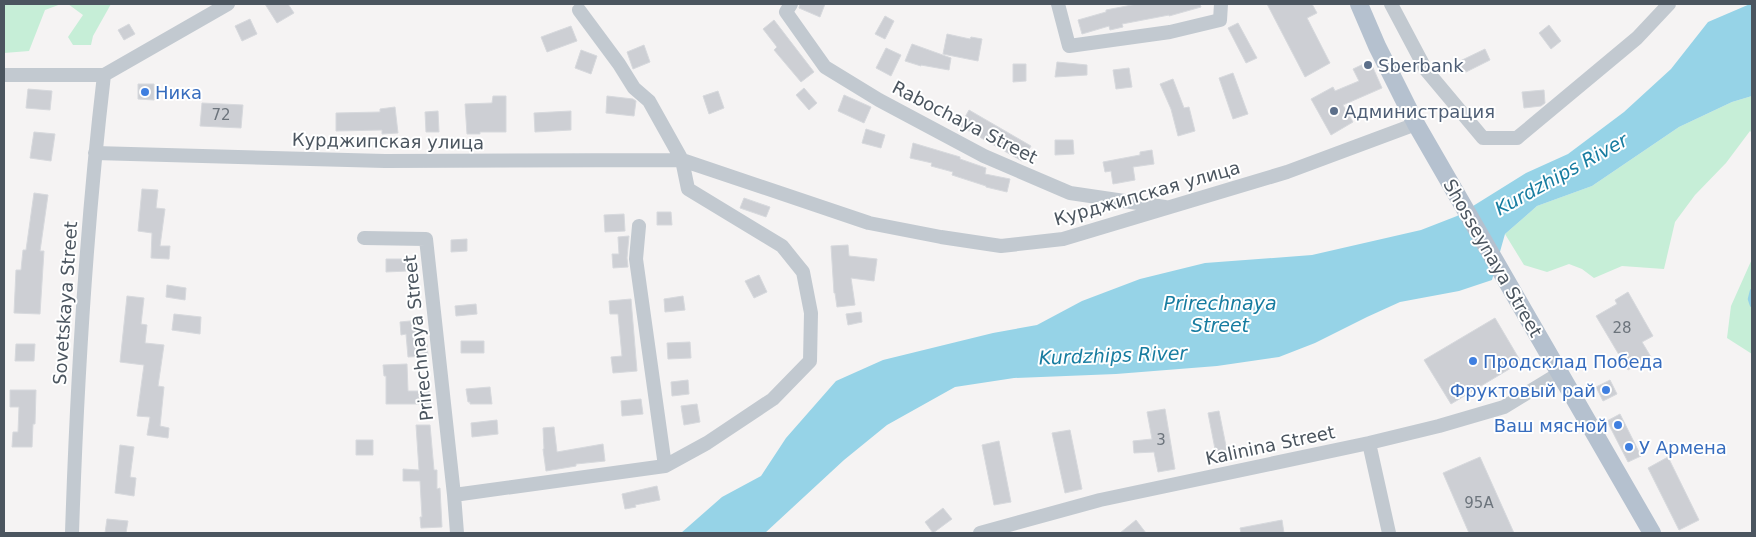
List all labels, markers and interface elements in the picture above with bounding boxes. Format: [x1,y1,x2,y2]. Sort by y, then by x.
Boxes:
place label: Sberbank [1378,55,1464,76]
marker: Sberbank [1362,59,1374,71]
street label: Rabochaya Street [889,76,1041,168]
place label: Ника [155,82,202,103]
marker: Ника [139,86,151,98]
place label: Администрация [1344,101,1495,122]
marker: Администрация [1328,105,1340,117]
house number: 72 [211,106,231,124]
water label: Kurdzhips River [1491,128,1632,220]
street label: Курджипская улица [292,129,484,153]
street label: Курджипская улица [1052,156,1242,230]
street label: Shosseynaya Street [1439,175,1547,341]
street label: Sovetskaya Street [49,221,81,385]
street label: Prirechnaya Street [399,254,437,422]
water label: Prirechnaya Street [1163,292,1277,336]
house number: 28 [1612,319,1632,337]
water label: Kurdzhips River [1038,341,1189,369]
place label: Продсклад Победа [1483,351,1663,372]
marker: Продсклад Победа [1467,355,1479,367]
place label: Фруктовый рай [1450,380,1596,401]
marker: Фруктовый рай [1600,384,1612,396]
place label: Ваш мясной [1494,415,1608,436]
marker: Ваш мясной [1612,419,1624,431]
street label: Kalinina Street [1203,421,1337,469]
house number: 3 [1156,431,1166,449]
place label: У Армена [1639,437,1727,458]
marker: У Армена [1623,441,1635,453]
house number: 95А [1464,494,1494,512]

